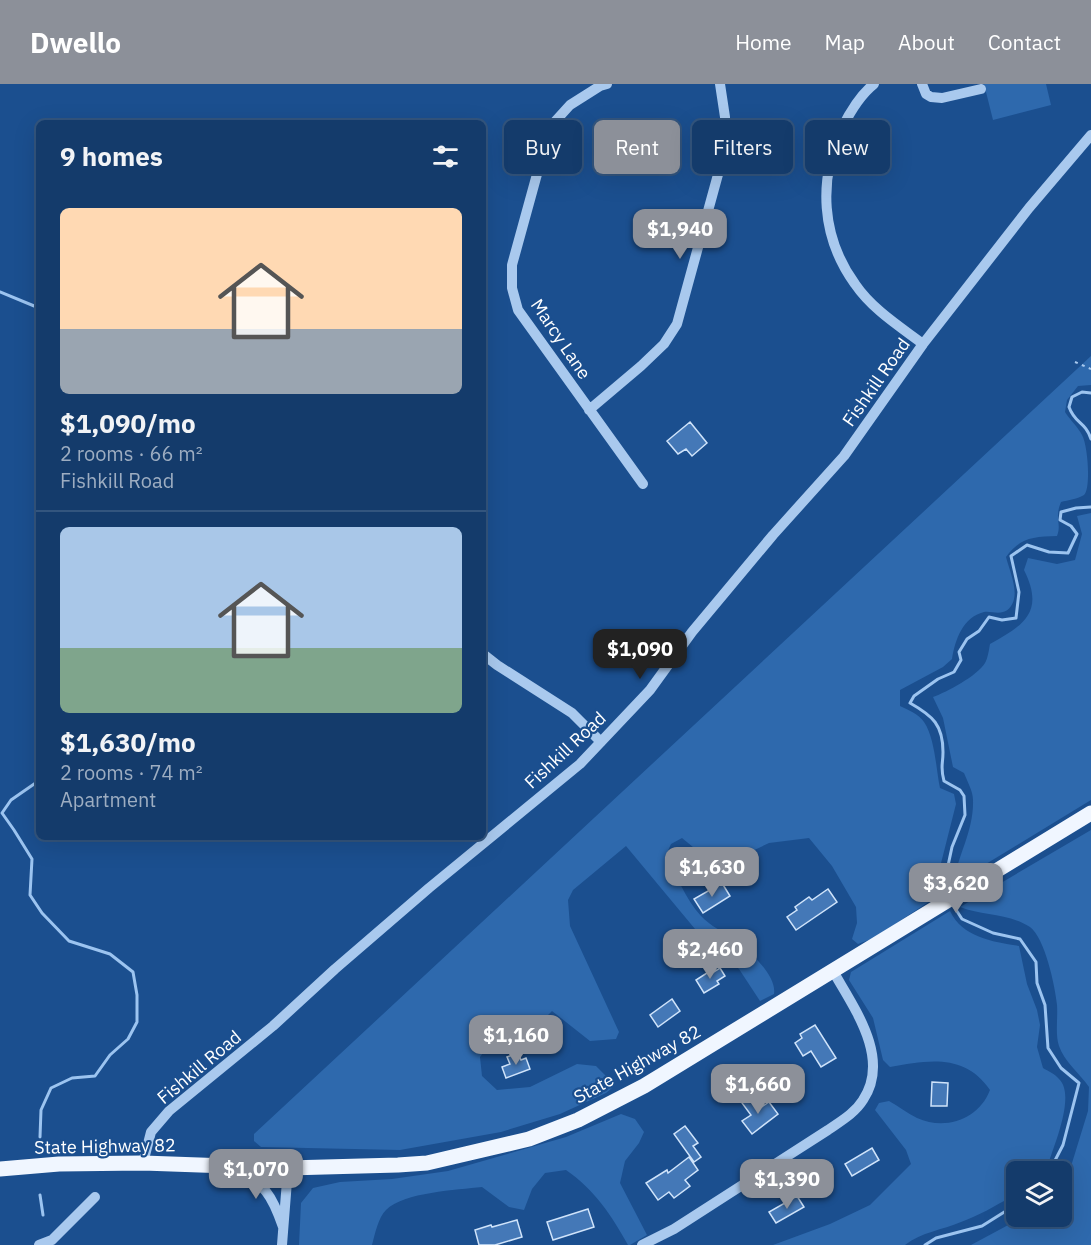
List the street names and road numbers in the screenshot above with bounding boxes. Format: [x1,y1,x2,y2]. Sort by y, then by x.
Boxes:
street label: Marcy Lane [526,295,596,384]
street label: Fishkill Road [837,333,915,431]
street label: Fishkill Road [520,707,610,793]
street label: State Highway 82 [569,1020,705,1108]
street label: Fishkill Road [152,1025,246,1109]
street label: State Highway 82 [34,1133,176,1159]

